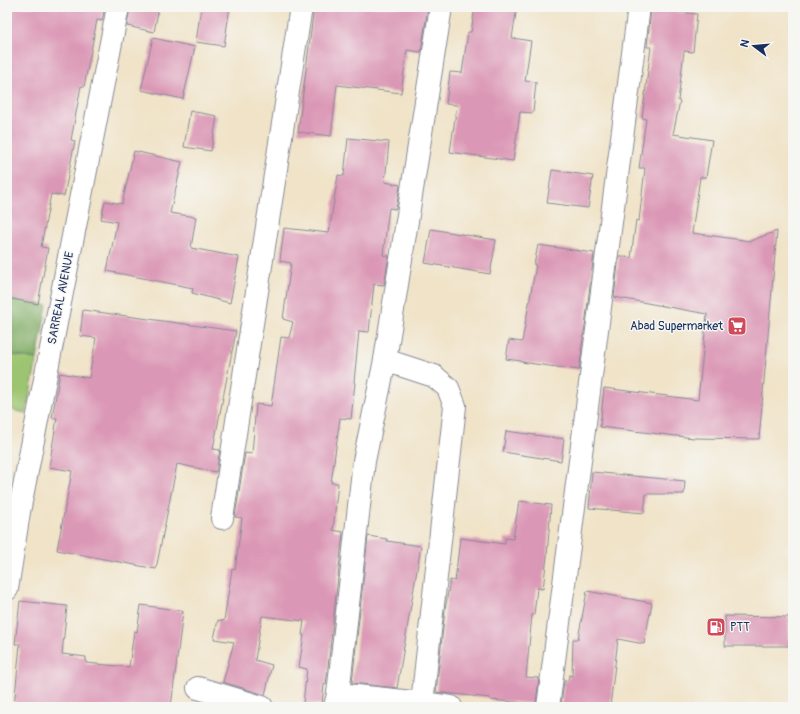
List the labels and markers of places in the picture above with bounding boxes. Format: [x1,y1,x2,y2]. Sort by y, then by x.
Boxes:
supermarket icon: Abad Supermarket [726,315,748,337]
place label: Abad Supermarket [630,319,723,334]
fuel station icon: PTT [705,616,727,638]
place label: PTT [730,620,750,635]

